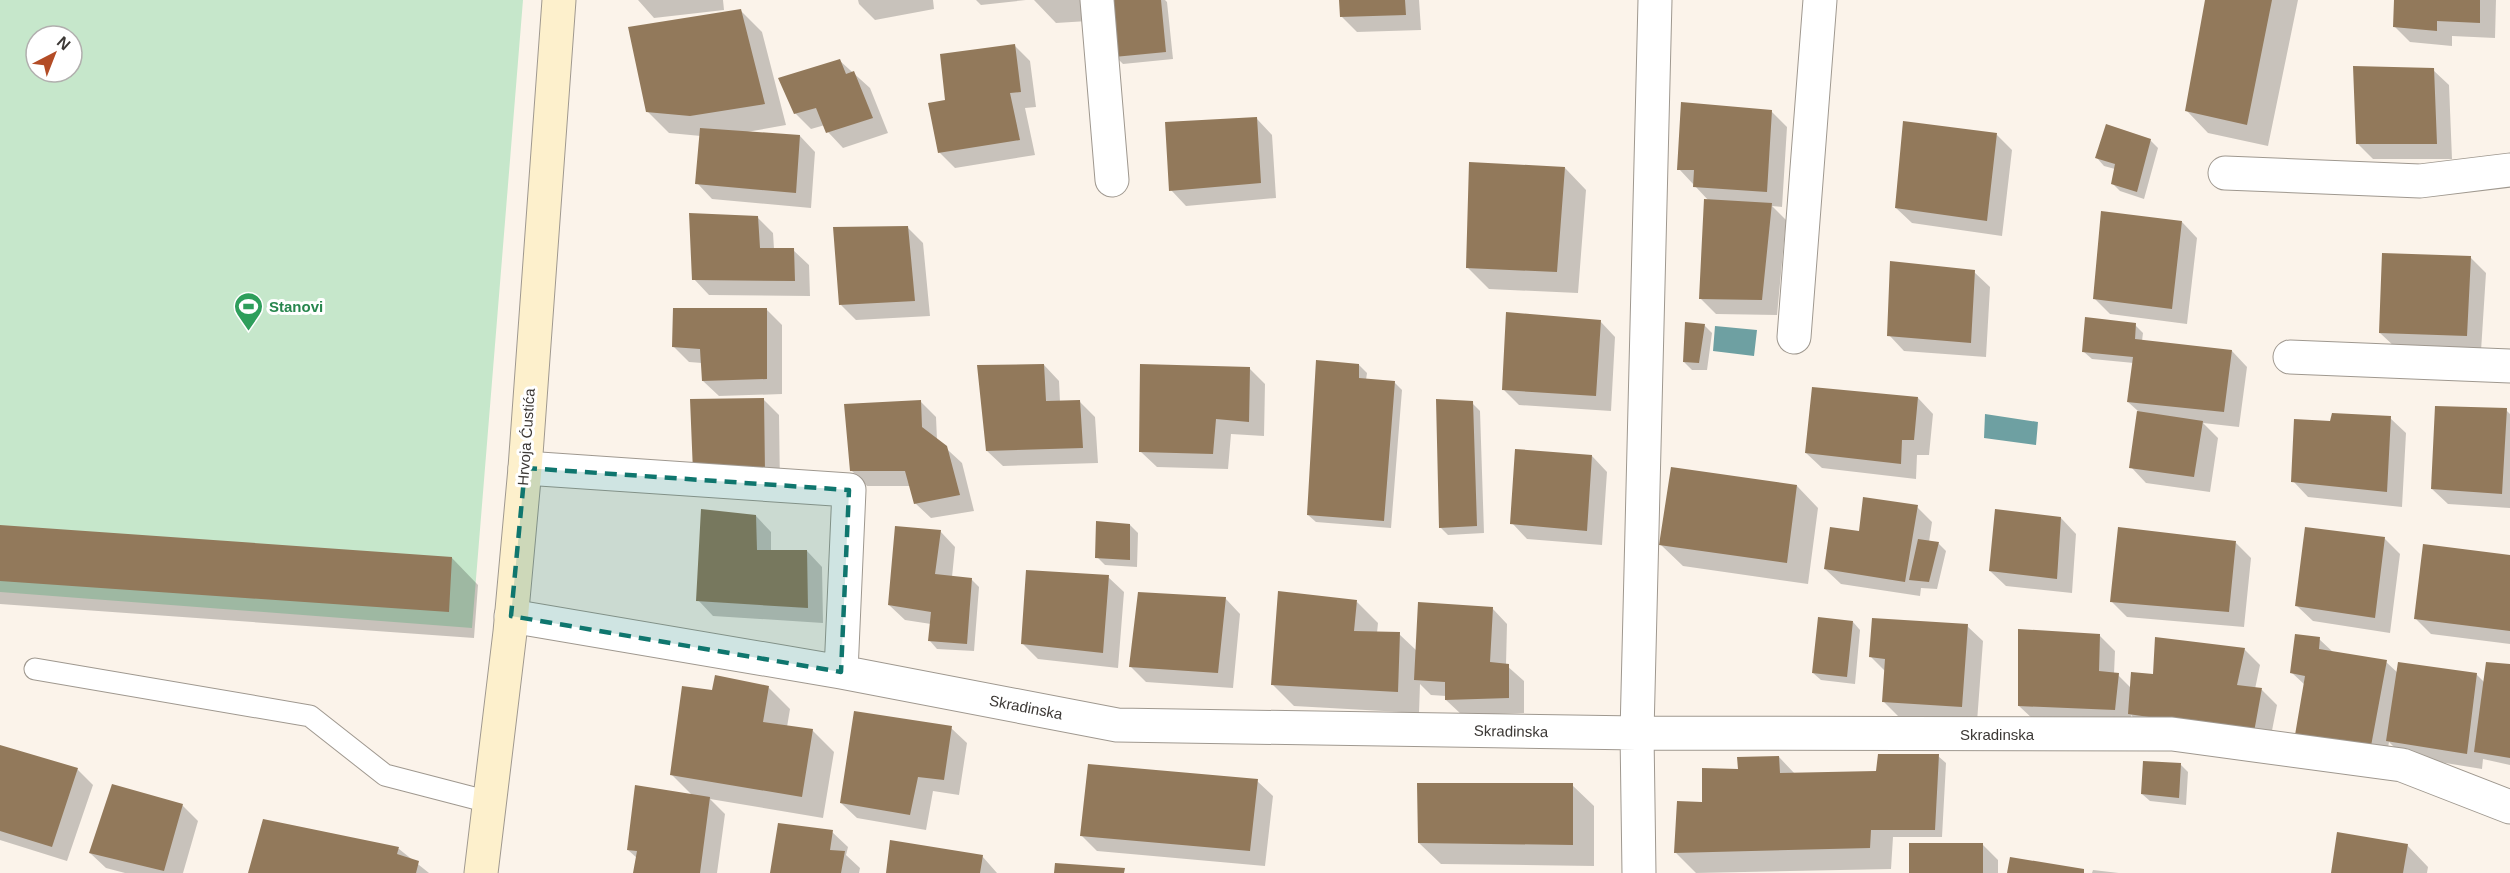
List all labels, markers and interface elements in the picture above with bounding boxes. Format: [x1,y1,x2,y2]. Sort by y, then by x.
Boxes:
north arrow [24,24,84,84]
text: N [54,33,74,53]
sports icon: Stanovi [232,290,264,332]
place label: Stanovi [269,298,323,315]
street label: Hrvoja Ćustića [514,387,538,486]
street label: Skradinska [988,692,1065,723]
street label: Skradinska [1474,722,1549,740]
street label: Skradinska [1960,726,2035,743]

